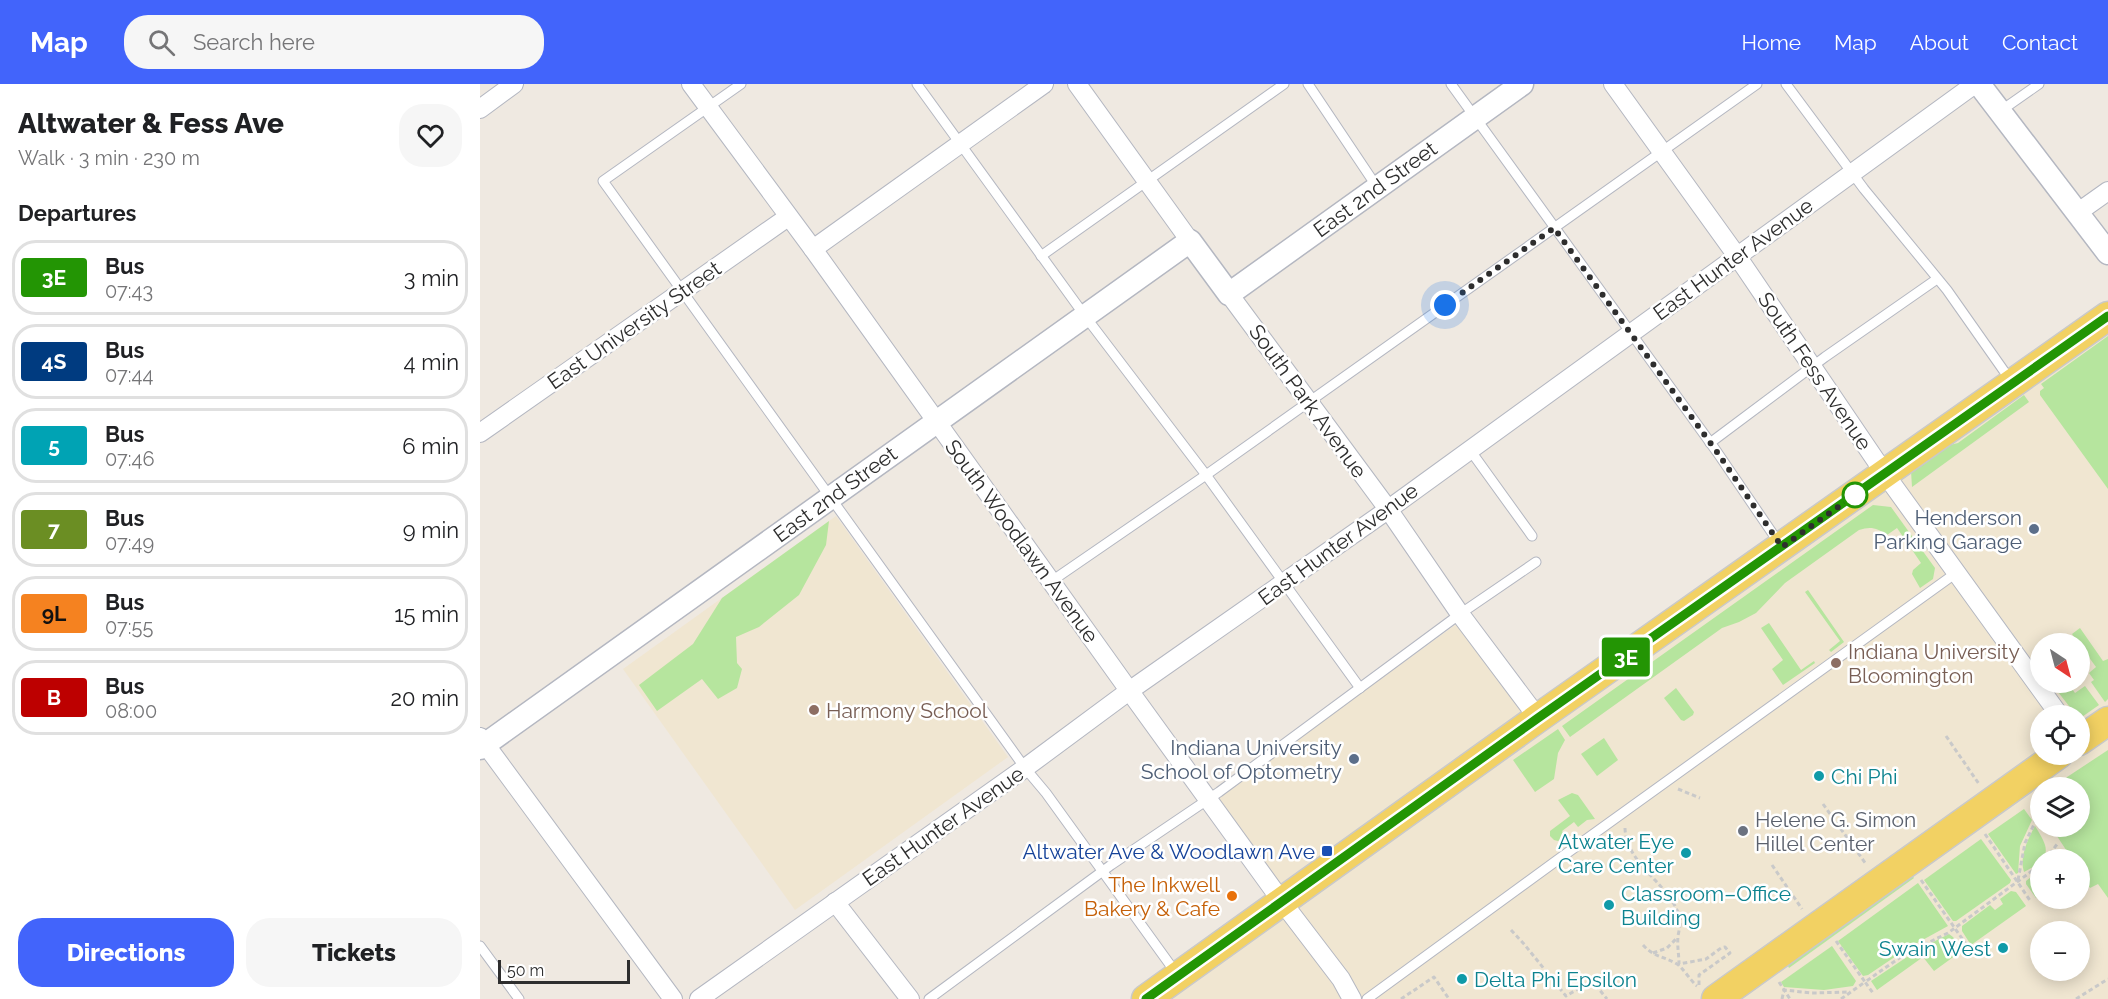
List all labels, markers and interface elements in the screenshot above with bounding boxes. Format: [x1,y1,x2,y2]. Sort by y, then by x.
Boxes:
search box [124,15,544,69]
text: Map [30,26,88,59]
icon: search [145,26,178,59]
text: Search here [193,29,315,55]
text: Home [1742,30,1801,55]
text: Map [1834,30,1877,55]
text: About [1910,30,1969,55]
text: Contact [2002,30,2078,55]
button: heart [399,104,462,167]
text: Altwater & Fess Ave [18,107,284,140]
street label: East 2nd Street [1308,136,1442,242]
text: Walk · 3 min · 230 m [18,146,200,170]
street label: East Hunter Avenue [1648,193,1818,325]
text: Departures [18,200,136,226]
text: Bus [105,253,144,279]
street label: East University Street [542,256,726,394]
text: 3E [42,265,66,290]
text: 3 min [404,265,459,291]
text: 07:43 [105,279,153,303]
street label: South Fess Avenue [1753,287,1877,455]
your location [1430,290,1460,320]
street label: South Park Avenue [1244,319,1372,483]
text: Bus [105,337,144,363]
text: 4S [42,349,66,374]
text: 4 min [404,349,459,375]
text: 07:44 [105,363,153,387]
text: Bus [105,421,144,447]
text: 5 [48,433,60,458]
text: 6 min [402,433,459,459]
street label: South Woodlawn Avenue [940,435,1104,647]
street label: East 2nd Street [768,441,902,547]
text: 07:46 [105,447,155,471]
street label: East Hunter Avenue [1253,478,1423,610]
unlabelled marker [1842,482,1868,508]
text: Bus [105,505,144,531]
place label: Henderson Parking Garage [1873,505,2022,554]
text: 7 [48,517,60,542]
text: 9 min [403,517,459,543]
marker: Henderson Parking Garage [2027,522,2041,536]
text: 07:49 [105,531,154,555]
text: Bus [105,589,144,615]
text: 9L [42,601,66,626]
text: 15 min [394,601,459,627]
text: 07:55 [105,615,153,639]
north arrow [2030,633,2090,693]
map controls [2030,633,2090,981]
line badge: 3E [1599,638,1653,676]
place label: Indiana University Bloomington [1848,639,2020,688]
text: 3E [1614,645,1638,670]
marker: Indiana University Bloomington [1829,656,1843,670]
text: Bus [105,673,144,699]
text: B [47,685,61,710]
text: 20 min [391,685,459,711]
place label: Harmony School [826,698,988,723]
text: 08:00 [105,699,157,723]
marker: Harmony School [807,703,821,717]
button: locate [2030,705,2090,765]
place label: Indiana University School of Optometry [1141,735,1342,784]
marker: Indiana University School of Optometry [1347,752,1361,766]
street label: East Hunter Avenue [857,761,1029,891]
place label: Chi Phi [1831,764,1897,789]
marker: Chi Phi [1812,769,1826,783]
button: layers [2030,777,2090,837]
place label: Helene G. Simon Hillel Center [1755,807,1916,856]
marker: Helene G. Simon Hillel Center [1736,824,1750,838]
place label: Atwater Eye Care Center [1558,829,1675,878]
place label: Altwater Ave & Woodlawn Ave [1022,839,1315,864]
marker: Altwater Ave & Woodlawn Ave [1320,844,1334,858]
marker: Atwater Eye Care Center [1679,846,1693,860]
button: + [2030,849,2090,909]
place label: The Inkwell Bakery & Cafe [1084,872,1220,921]
place label: Classroom–Office Building [1621,881,1791,930]
marker: The Inkwell Bakery & Cafe [1225,889,1239,903]
marker: Classroom–Office Building [1602,898,1616,912]
button: Directions [18,918,234,987]
button: Tickets [246,918,462,987]
button: − [2030,921,2090,981]
place label: Swain West [1879,936,1991,961]
marker: Swain West [1996,941,2010,955]
scale bar [498,957,630,984]
text: 50 m [507,961,544,980]
place label: Delta Phi Epsilon [1474,967,1637,992]
marker: Delta Phi Epsilon [1455,972,1469,986]

